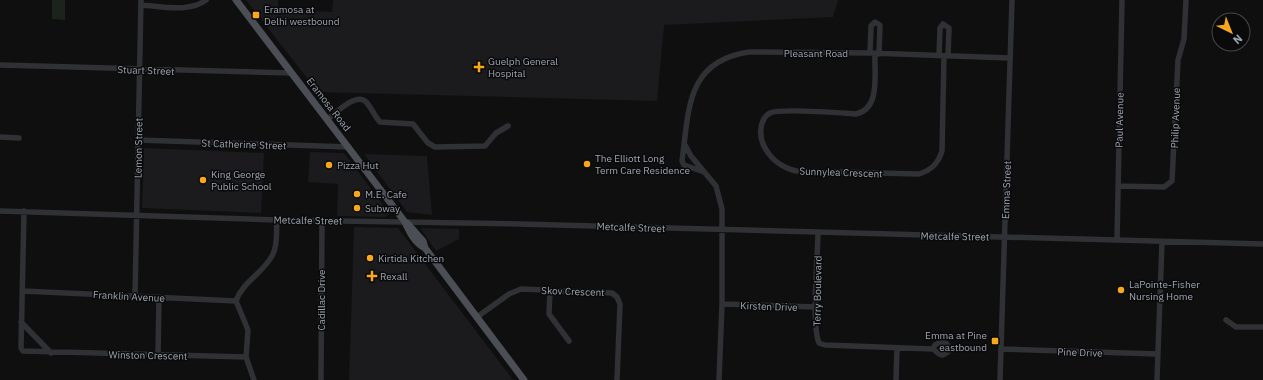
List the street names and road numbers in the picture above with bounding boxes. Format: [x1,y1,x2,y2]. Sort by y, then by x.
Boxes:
street label: Pleasant Road [784,47,848,60]
street label: Stuart Street [117,63,175,78]
street label: Eramosa Road [304,75,354,134]
street label: Philip Avenue [1168,87,1183,149]
street label: Paul Avenue [1113,92,1126,148]
street label: Lemon Street [131,117,146,178]
street label: St Catherine Street [201,137,287,152]
street label: Emma Street [999,160,1014,219]
street label: Sunnylea Crescent [799,165,883,180]
street label: Metcalfe Street [274,213,343,228]
street label: Metcalfe Street [596,220,666,235]
street label: Metcalfe Street [921,229,990,244]
street label: Terry Boulevard [810,255,825,327]
street label: Cadillac Drive [315,269,328,331]
street label: Skov Crescent [541,284,605,299]
street label: Franklin Avenue [93,288,166,305]
street label: Kirsten Drive [740,299,798,314]
street label: Pine Drive [1057,345,1103,360]
street label: Winston Crescent [108,348,188,363]

